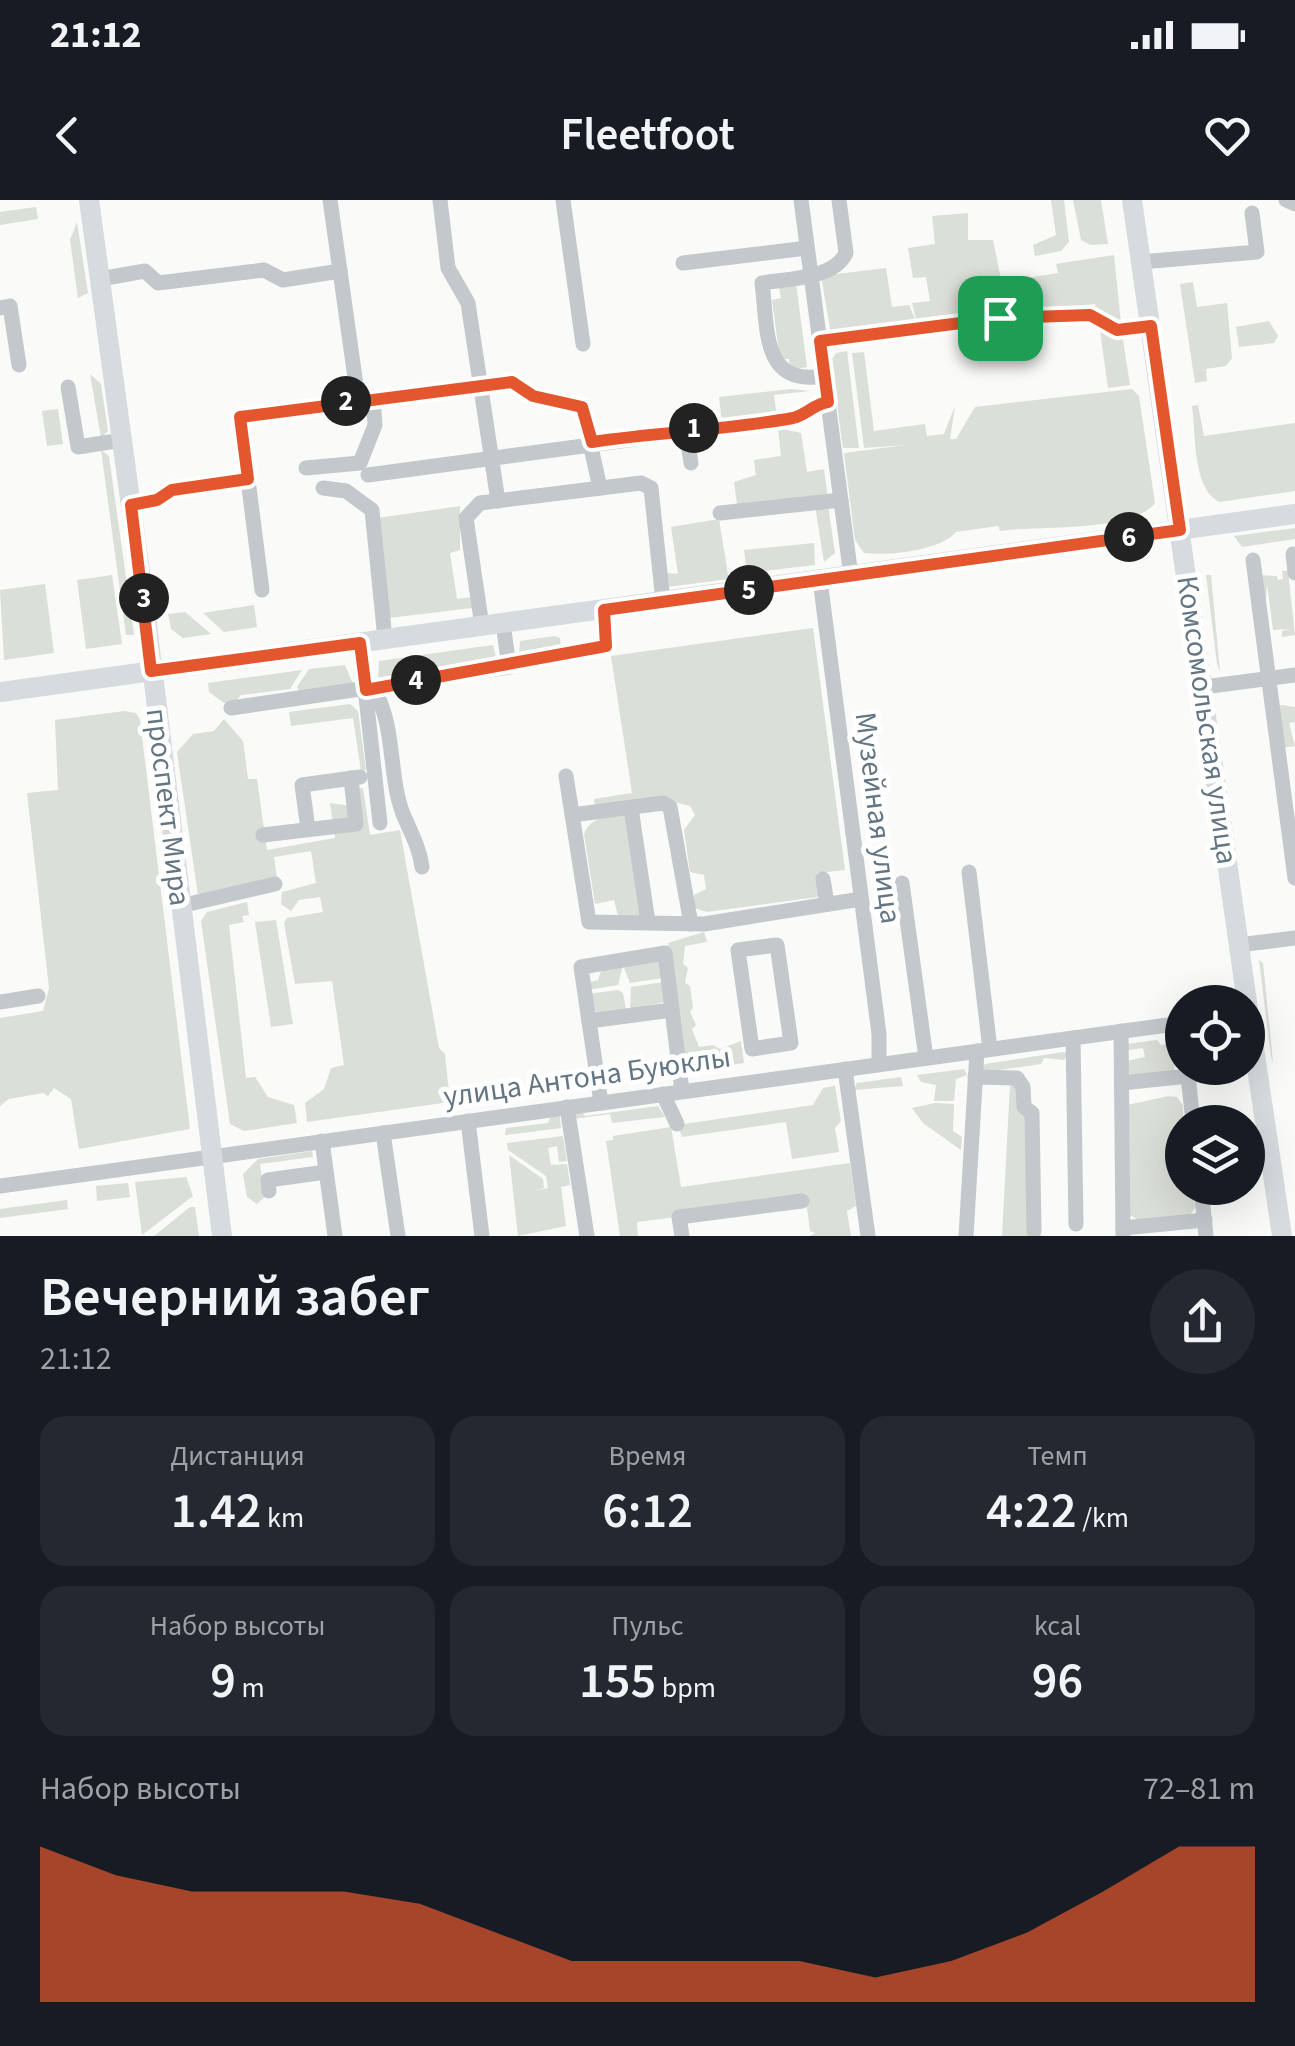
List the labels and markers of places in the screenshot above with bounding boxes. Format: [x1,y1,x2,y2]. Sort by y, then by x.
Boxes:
pin [958,276,1043,361]
pin: 2 [321,376,371,426]
pin: 1 [669,403,719,453]
pin: 6 [1104,512,1154,562]
pin: 5 [724,565,774,615]
pin: 3 [119,573,169,623]
pin: 4 [391,655,441,705]

